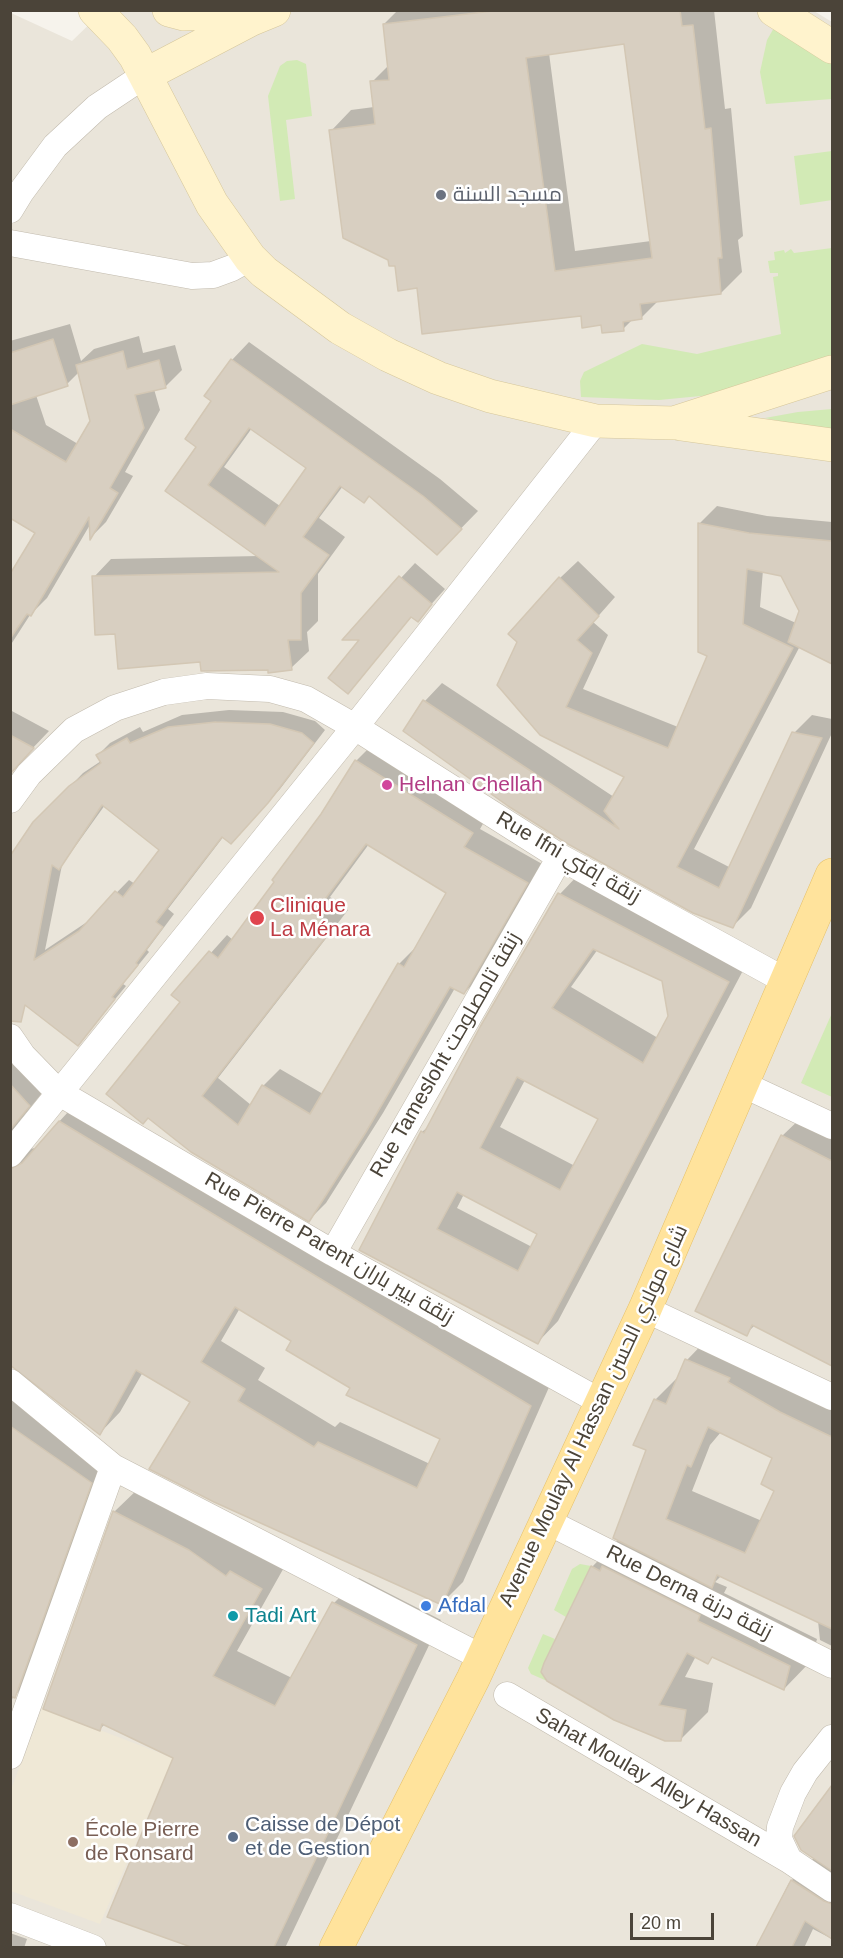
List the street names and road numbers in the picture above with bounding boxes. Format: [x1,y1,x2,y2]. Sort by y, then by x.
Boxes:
street label: Rue Ifni زنقة إفني [491,806,645,910]
street label: Rue Tamesloht زنقة تامصلوحت [365,928,527,1182]
street label: Rue Pierre Parent زنقة بيير باران [200,1167,458,1331]
street label: Avenue Moulay Al Hassan شارع مولاي الحسن [494,1221,694,1611]
street label: Rue Derna زنقة درنة [602,1540,776,1646]
street label: Sahat Moulay Alley Hassan [531,1703,765,1853]

